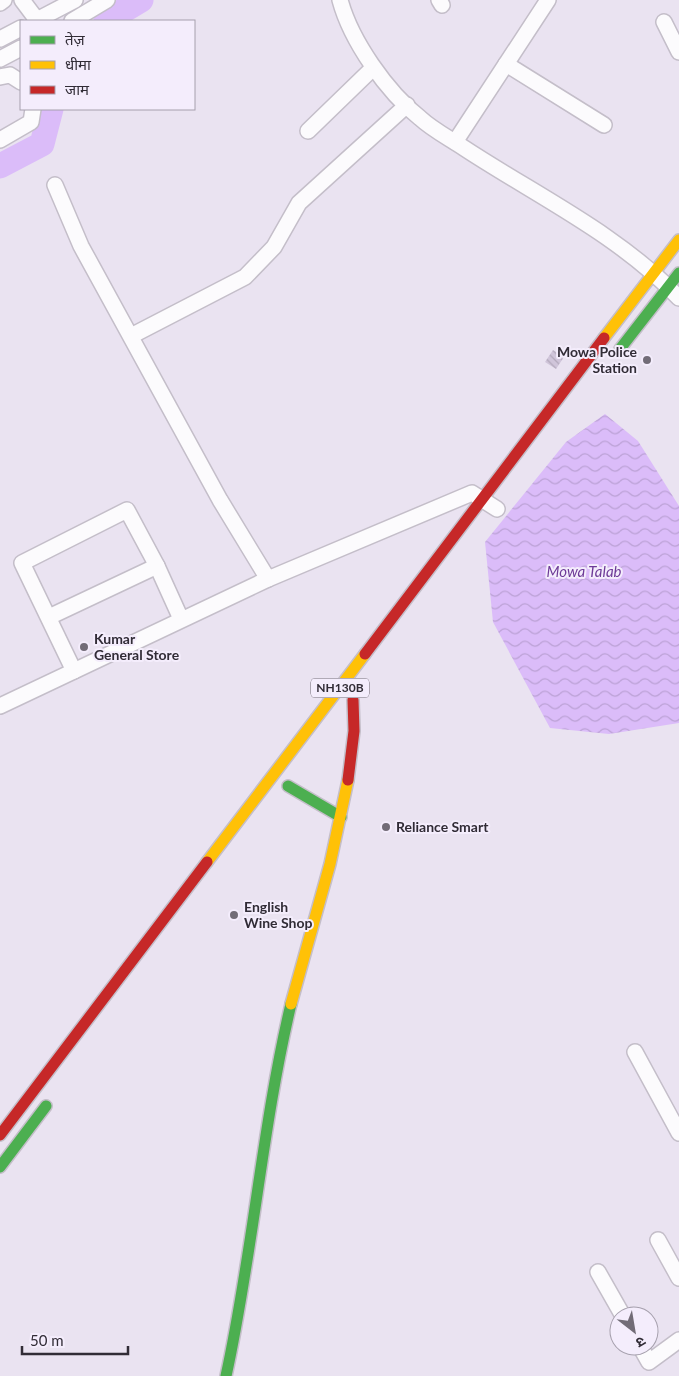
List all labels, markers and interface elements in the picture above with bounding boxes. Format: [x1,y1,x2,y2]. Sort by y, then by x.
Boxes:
legend [20,20,195,110]
text: तेज़ [65,30,86,48]
text: धीमा [65,55,92,73]
text: जाम [65,80,90,98]
place label: Mowa Police Station [557,343,638,376]
marker: Mowa Police Station [641,354,653,366]
water label: Mowa Talab [547,562,622,580]
place label: Kumar General Store [94,630,180,663]
marker: Kumar General Store [78,641,90,653]
road number: NH130B [311,678,369,698]
place label: Reliance Smart [396,818,489,835]
marker: Reliance Smart [380,821,392,833]
place label: English Wine Shop [244,898,312,931]
marker: English Wine Shop [228,909,240,921]
north arrow [609,1306,659,1356]
scale bar [22,1324,129,1356]
text: 50 m [30,1331,64,1349]
text: उ [632,1333,649,1352]

